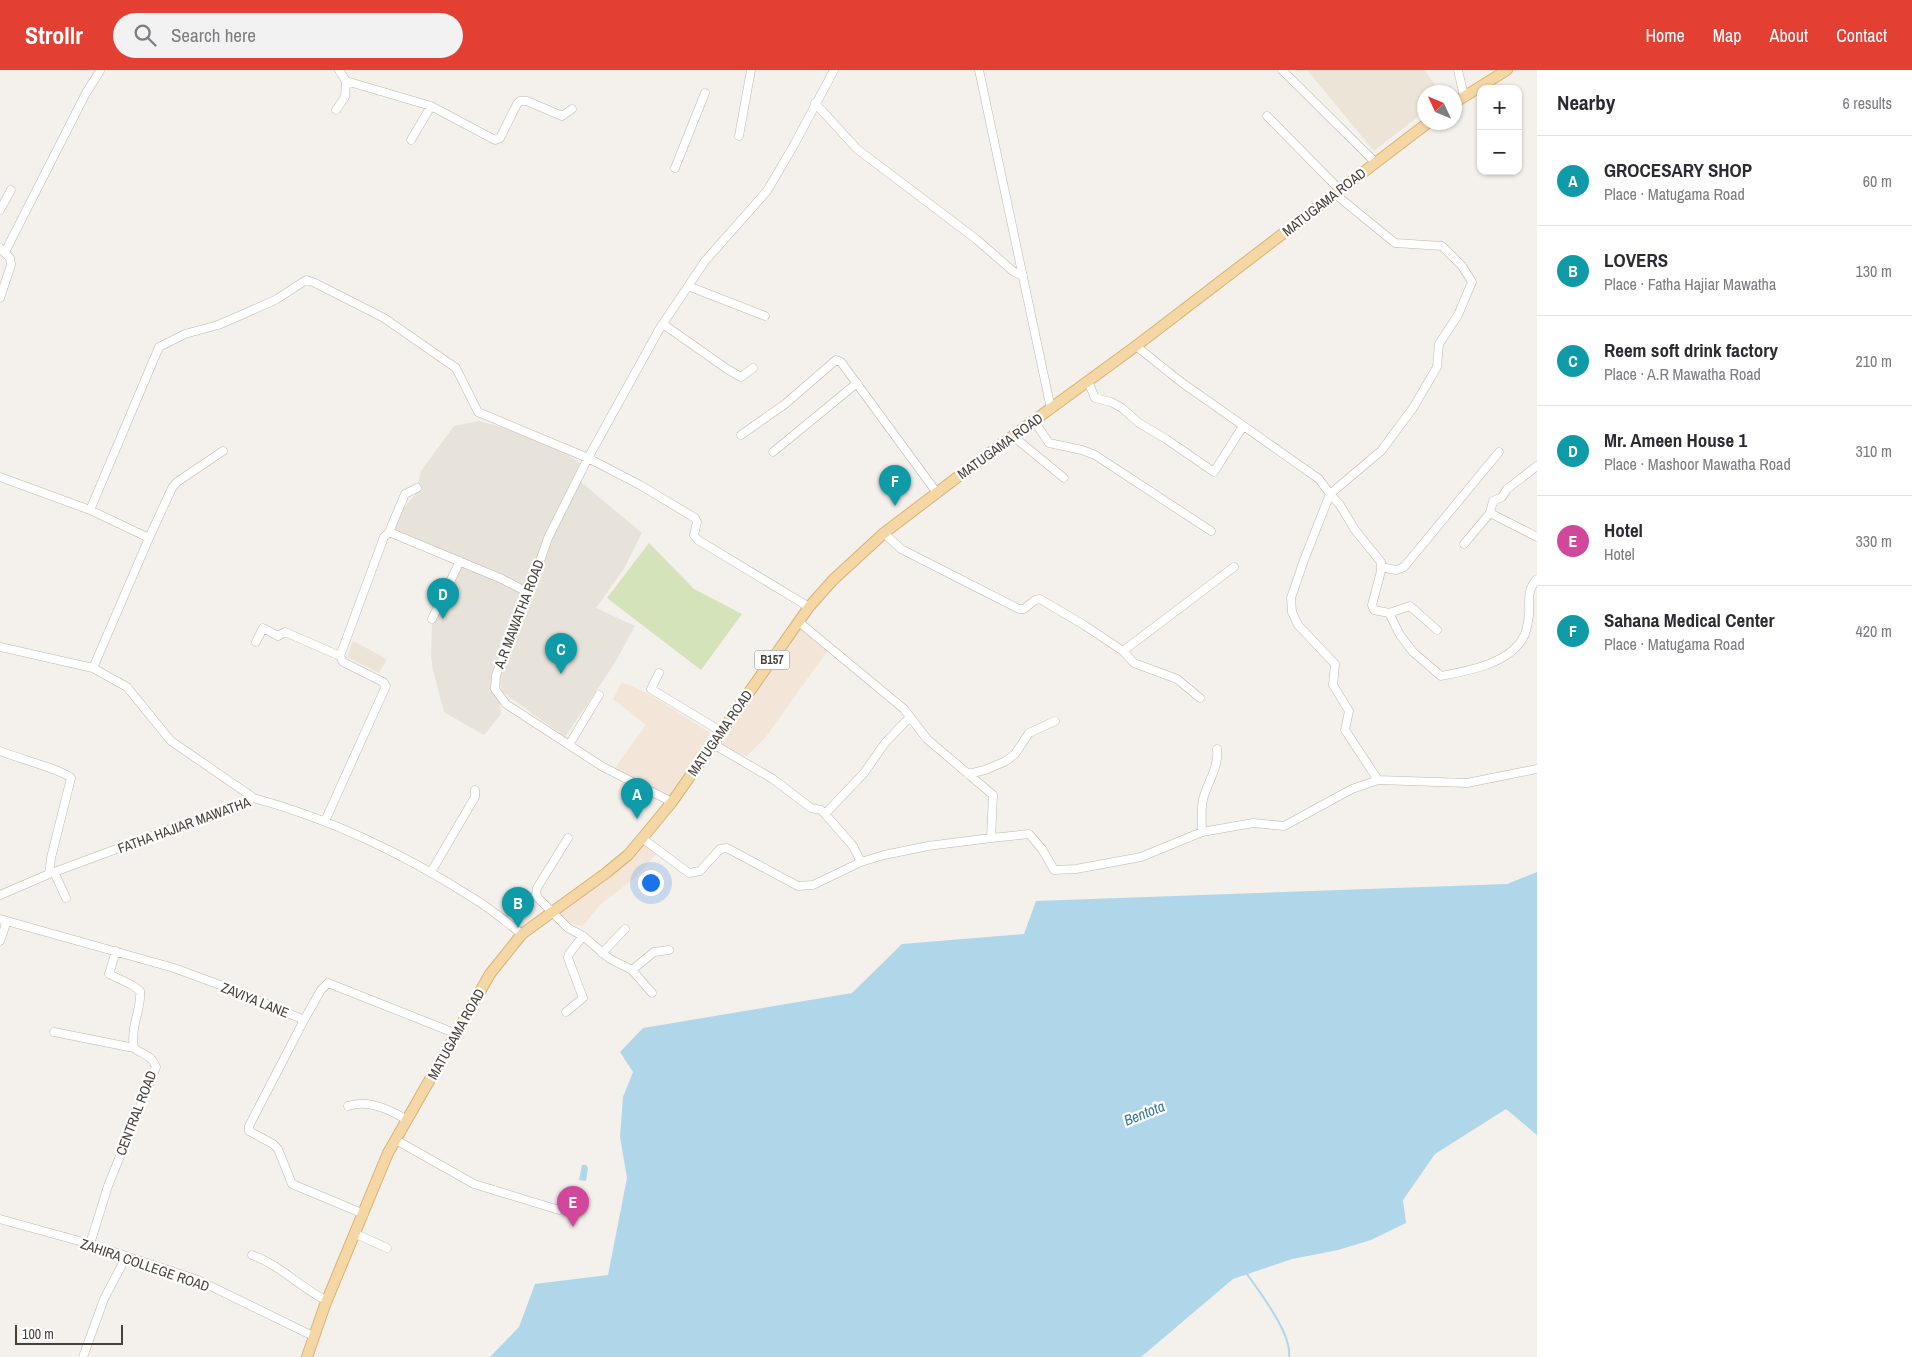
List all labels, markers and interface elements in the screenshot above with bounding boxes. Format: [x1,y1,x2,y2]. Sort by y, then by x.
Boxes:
search box [113,13,463,58]
text: Strollr [25,19,83,51]
icon: search [131,21,159,49]
text: Search here [171,22,256,48]
text: Home [1645,23,1685,48]
text: Map [1713,23,1742,48]
text: About [1770,23,1808,48]
text: Contact [1836,23,1887,48]
north arrow [1417,85,1462,130]
map controls [1477,85,1522,175]
button: + [1477,85,1522,130]
text: Nearby [1557,88,1615,117]
text: 6 results [1842,92,1892,114]
button: − [1477,130,1522,175]
text: GROCESARY SHOP [1604,157,1752,183]
street label: MATUGAMA ROAD [1279,164,1369,240]
text: A [1568,170,1578,192]
text: 60 m [1863,170,1892,192]
text: Place · Matugama Road [1604,183,1745,205]
text: LOVERS [1604,247,1668,273]
text: B [1568,260,1578,282]
text: 130 m [1856,260,1892,282]
text: Place · Fatha Hajiar Mawatha [1604,273,1776,295]
text: Reem soft drink factory [1604,337,1778,363]
text: C [1568,350,1578,372]
text: 210 m [1856,350,1892,372]
text: Place · A.R Mawatha Road [1604,363,1761,385]
street label: MATUGAMA ROAD [954,409,1046,483]
text: Mr. Ameen House 1 [1604,427,1747,453]
text: D [1568,440,1578,462]
text: 310 m [1856,440,1892,462]
text: Place · Mashoor Mawatha Road [1604,453,1791,475]
pin: F [879,465,911,506]
text: Hotel [1604,517,1643,543]
text: E [1569,530,1577,552]
text: 330 m [1856,530,1892,552]
text: Hotel [1604,543,1635,565]
street label: A.R MAWATHA ROAD [490,557,548,672]
pin: D [427,578,459,619]
text: Sahana Medical Center [1604,607,1775,633]
text: F [1569,620,1577,642]
text: 420 m [1856,620,1892,642]
pin: C [545,633,577,674]
text: Place · Matugama Road [1604,633,1745,655]
road number: B157 [754,650,790,670]
street label: MATUGAMA ROAD [684,686,756,780]
pin: A [621,778,653,819]
street label: FATHA HAJIAR MAWATHA [115,793,253,857]
your location [638,870,664,896]
pin: B [502,887,534,928]
street label: ZAVIYA LANE [218,978,292,1022]
street label: MATUGAMA ROAD [424,985,488,1083]
street label: CENTRAL ROAD [112,1068,160,1158]
water label: Bentota [1120,1095,1168,1131]
pin: E [557,1186,589,1227]
street label: ZAHIRA COLLEGE ROAD [78,1234,212,1296]
scale bar [15,1322,122,1345]
text: 100 m [22,1325,54,1343]

